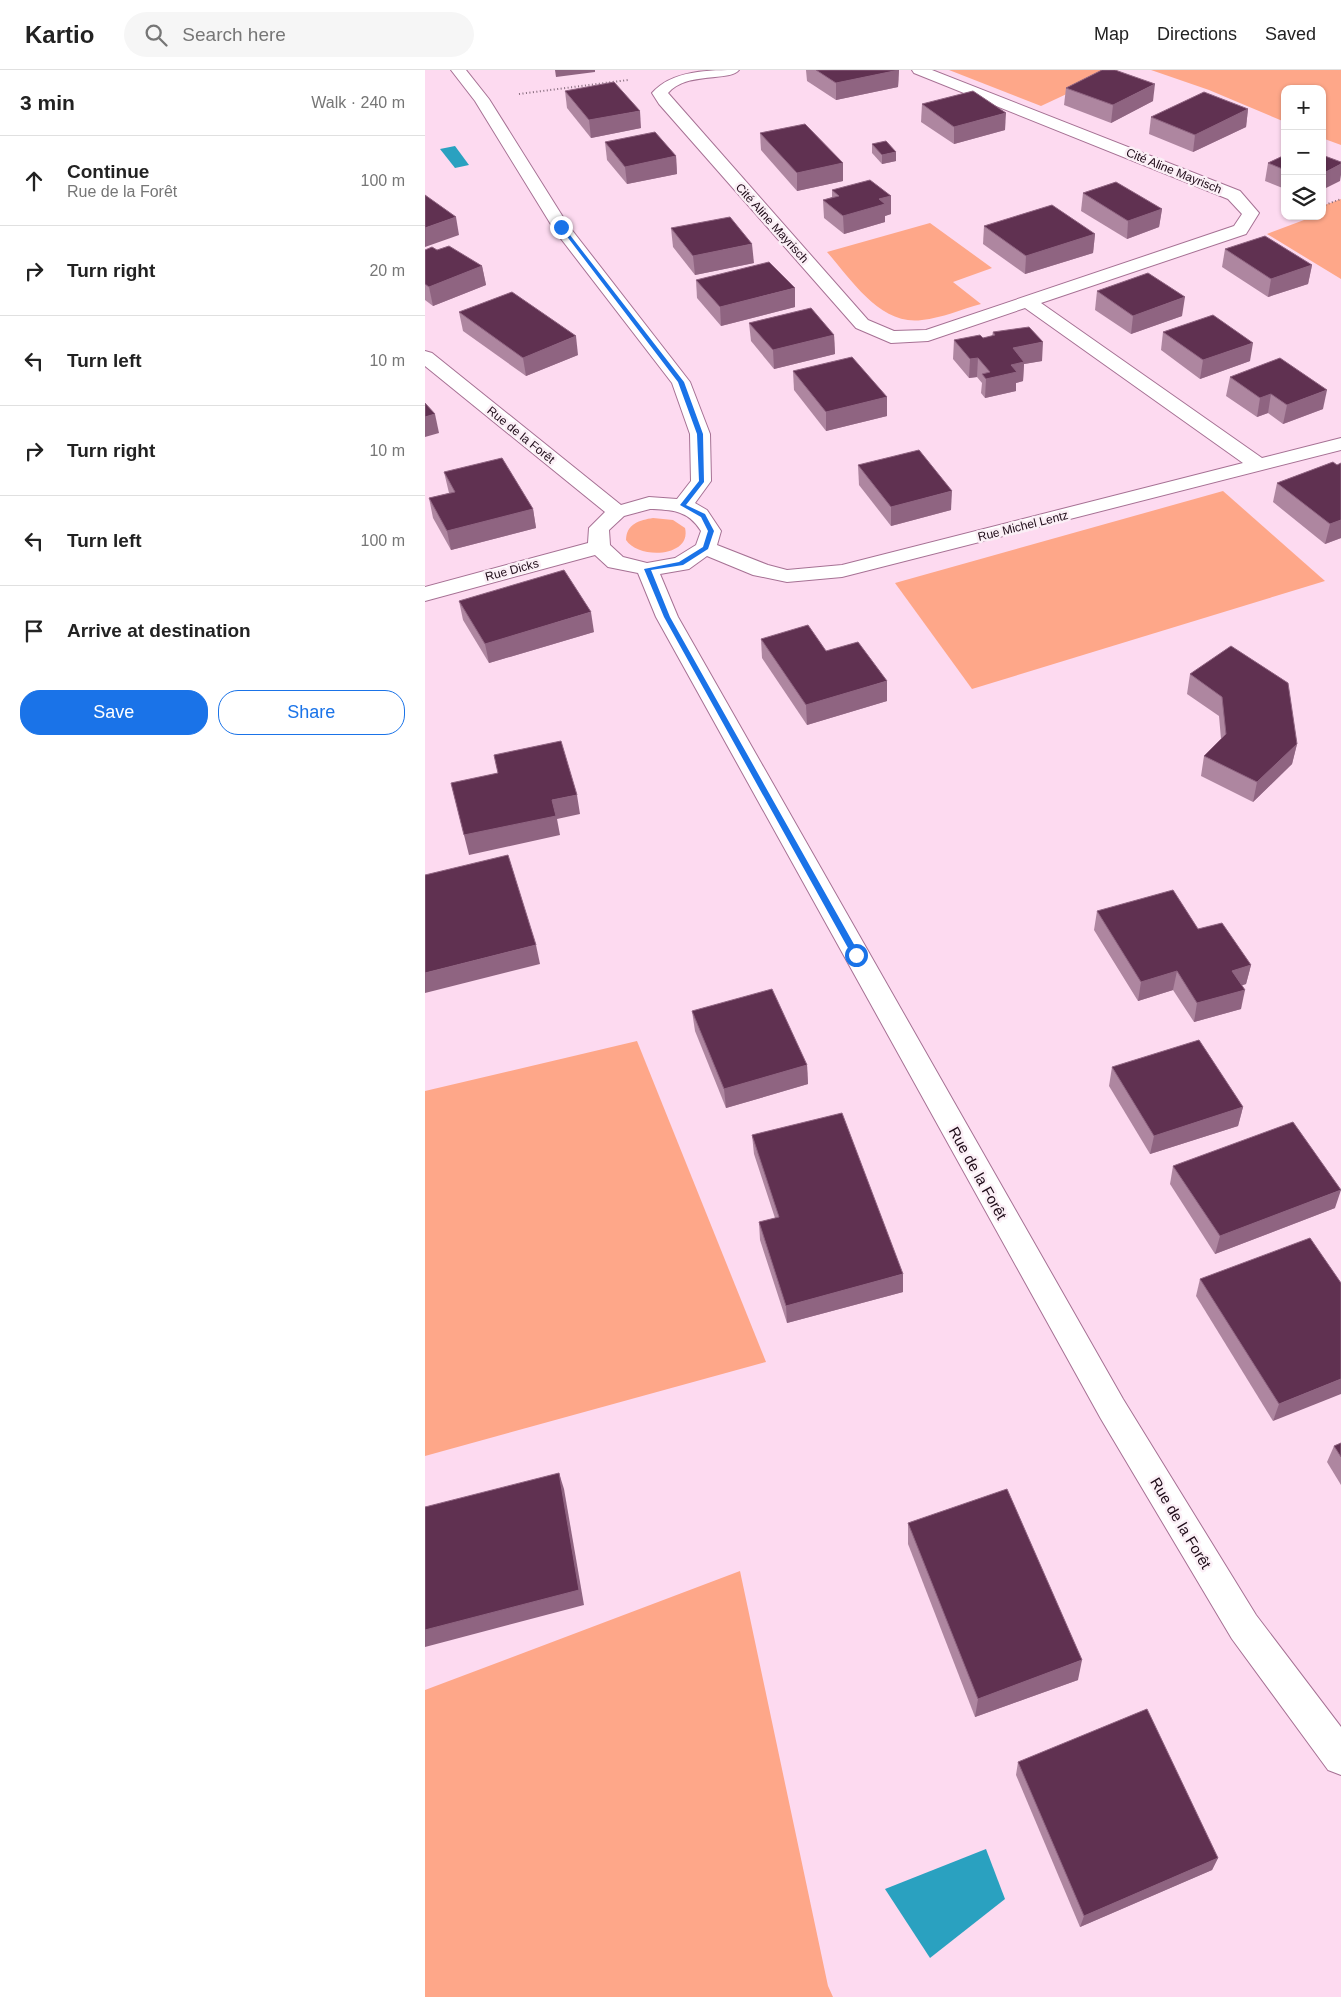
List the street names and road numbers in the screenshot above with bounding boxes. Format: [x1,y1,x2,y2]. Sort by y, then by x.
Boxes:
street label: Cité Aline Mayrisch [1124,145,1224,197]
street label: Cité Aline Mayrisch [733,180,811,266]
street label: Rue de la Forêt [484,404,558,467]
street label: Rue Michel Lentz [976,508,1070,544]
street label: Rue Dicks [484,556,540,584]
street label: Rue de la Forêt [946,1124,1011,1223]
street label: Rue de la Forêt [1147,1474,1215,1572]

